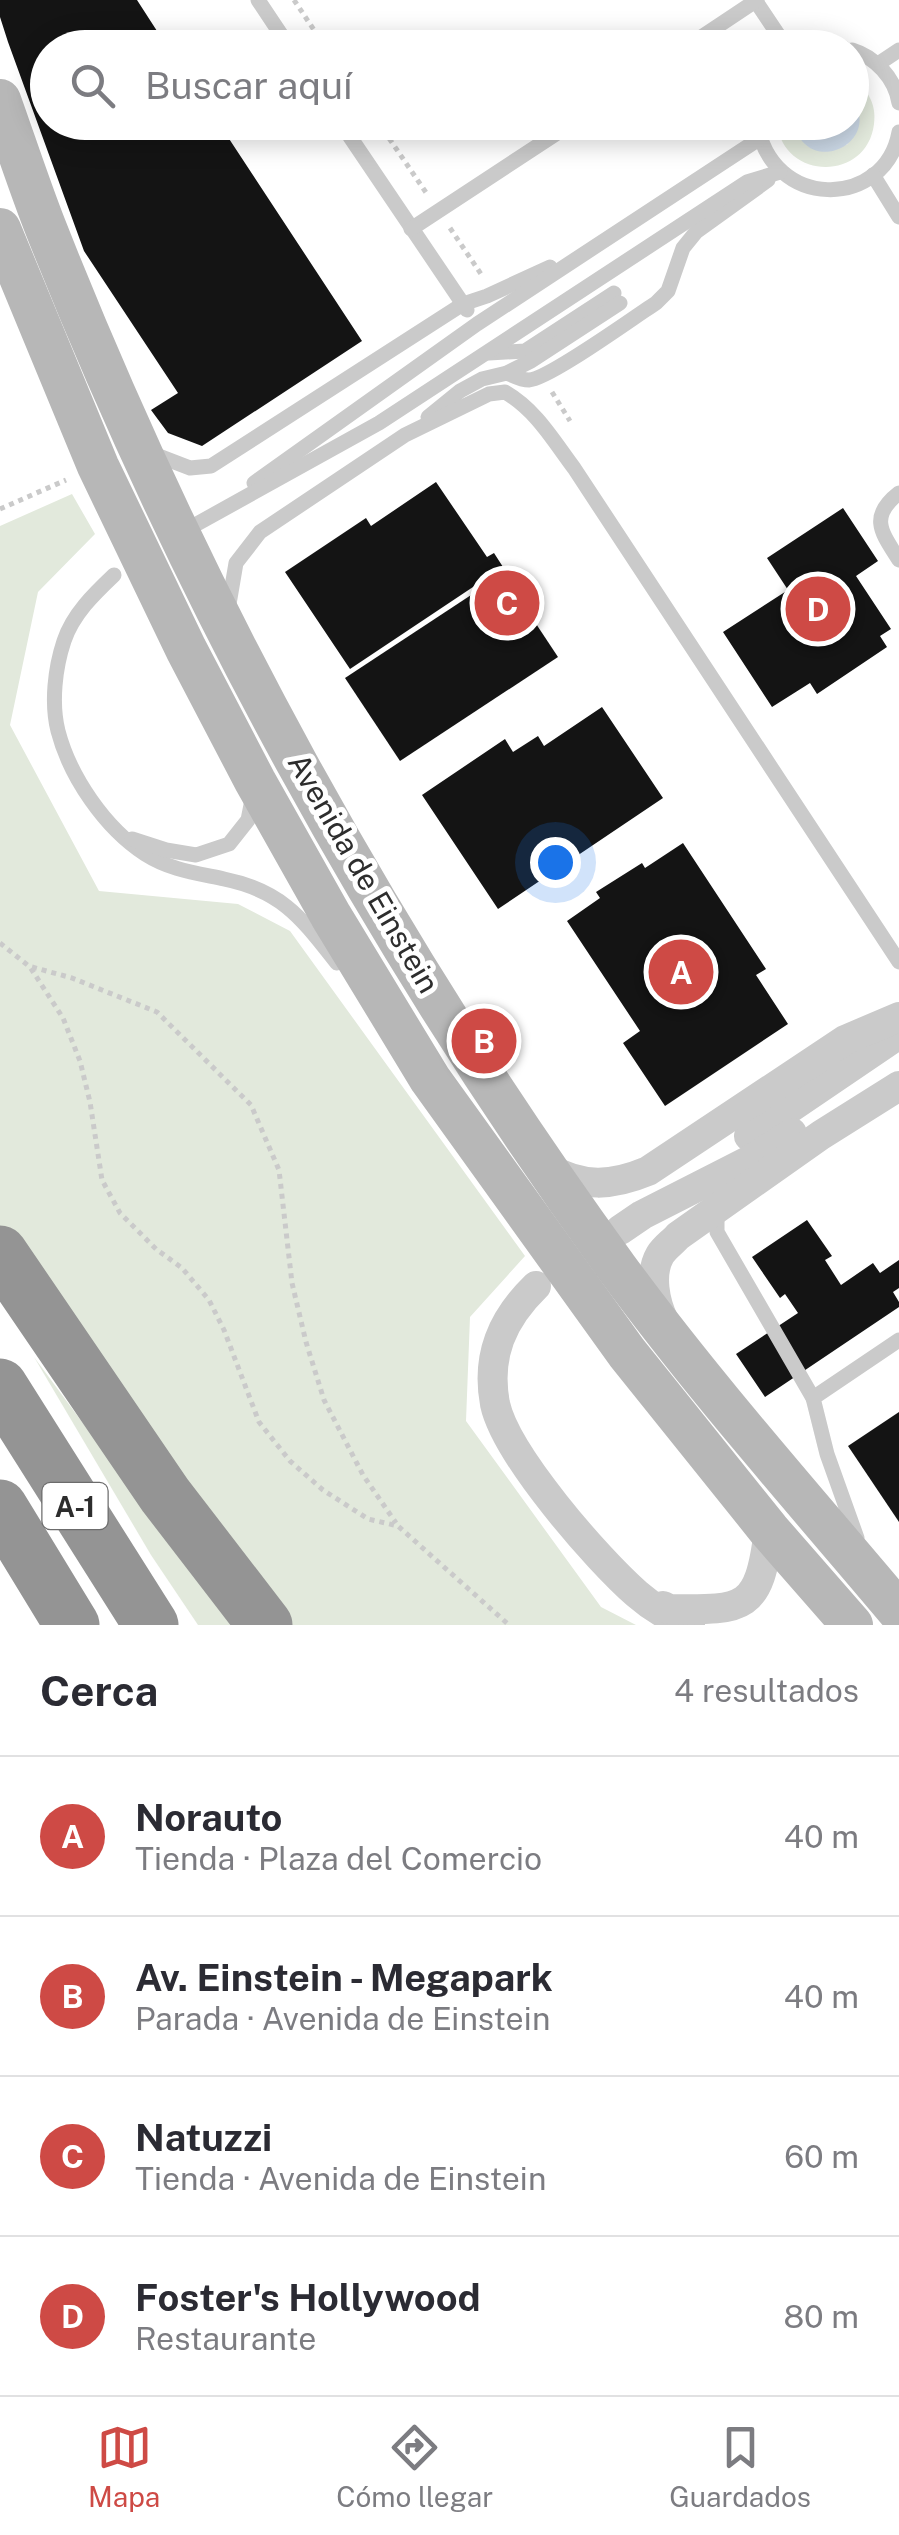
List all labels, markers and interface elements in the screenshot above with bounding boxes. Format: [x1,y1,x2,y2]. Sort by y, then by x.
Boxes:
search box [30,30,869,140]
icon: search [65,58,120,113]
text: Buscar aquí [145,63,352,108]
pin: C [474,566,540,640]
pin: D [786,572,850,646]
street label: Avenida de Einstein [281,747,447,999]
your location [530,837,581,888]
pin: A [648,934,714,1010]
pin: B [452,1004,516,1078]
road number: A-1 [42,1483,108,1529]
text: Cerca [40,1666,158,1715]
text: 4 resultados [674,1672,859,1709]
text: Norauto [135,1795,282,1840]
text: A [61,1818,84,1855]
text: 40 m [784,1818,859,1855]
text: Tienda · Plaza del Comercio [135,1840,542,1877]
text: Av. Einstein - Megapark [135,1955,553,2000]
text: B [62,1978,83,2015]
text: 40 m [784,1978,859,2015]
text: Parada · Avenida de Einstein [135,2000,550,2037]
text: Natuzzi [135,2115,272,2160]
text: C [61,2138,84,2175]
text: 60 m [784,2138,859,2175]
text: Tienda · Avenida de Einstein [135,2160,546,2197]
text: Foster's Hollywood [135,2275,481,2320]
text: D [61,2298,84,2335]
text: 80 m [783,2298,859,2335]
text: Restaurante [135,2320,316,2357]
tab: Mapa [88,2420,160,2513]
tab: Cómo llegar [336,2420,493,2513]
tab: Guardados [669,2420,811,2513]

